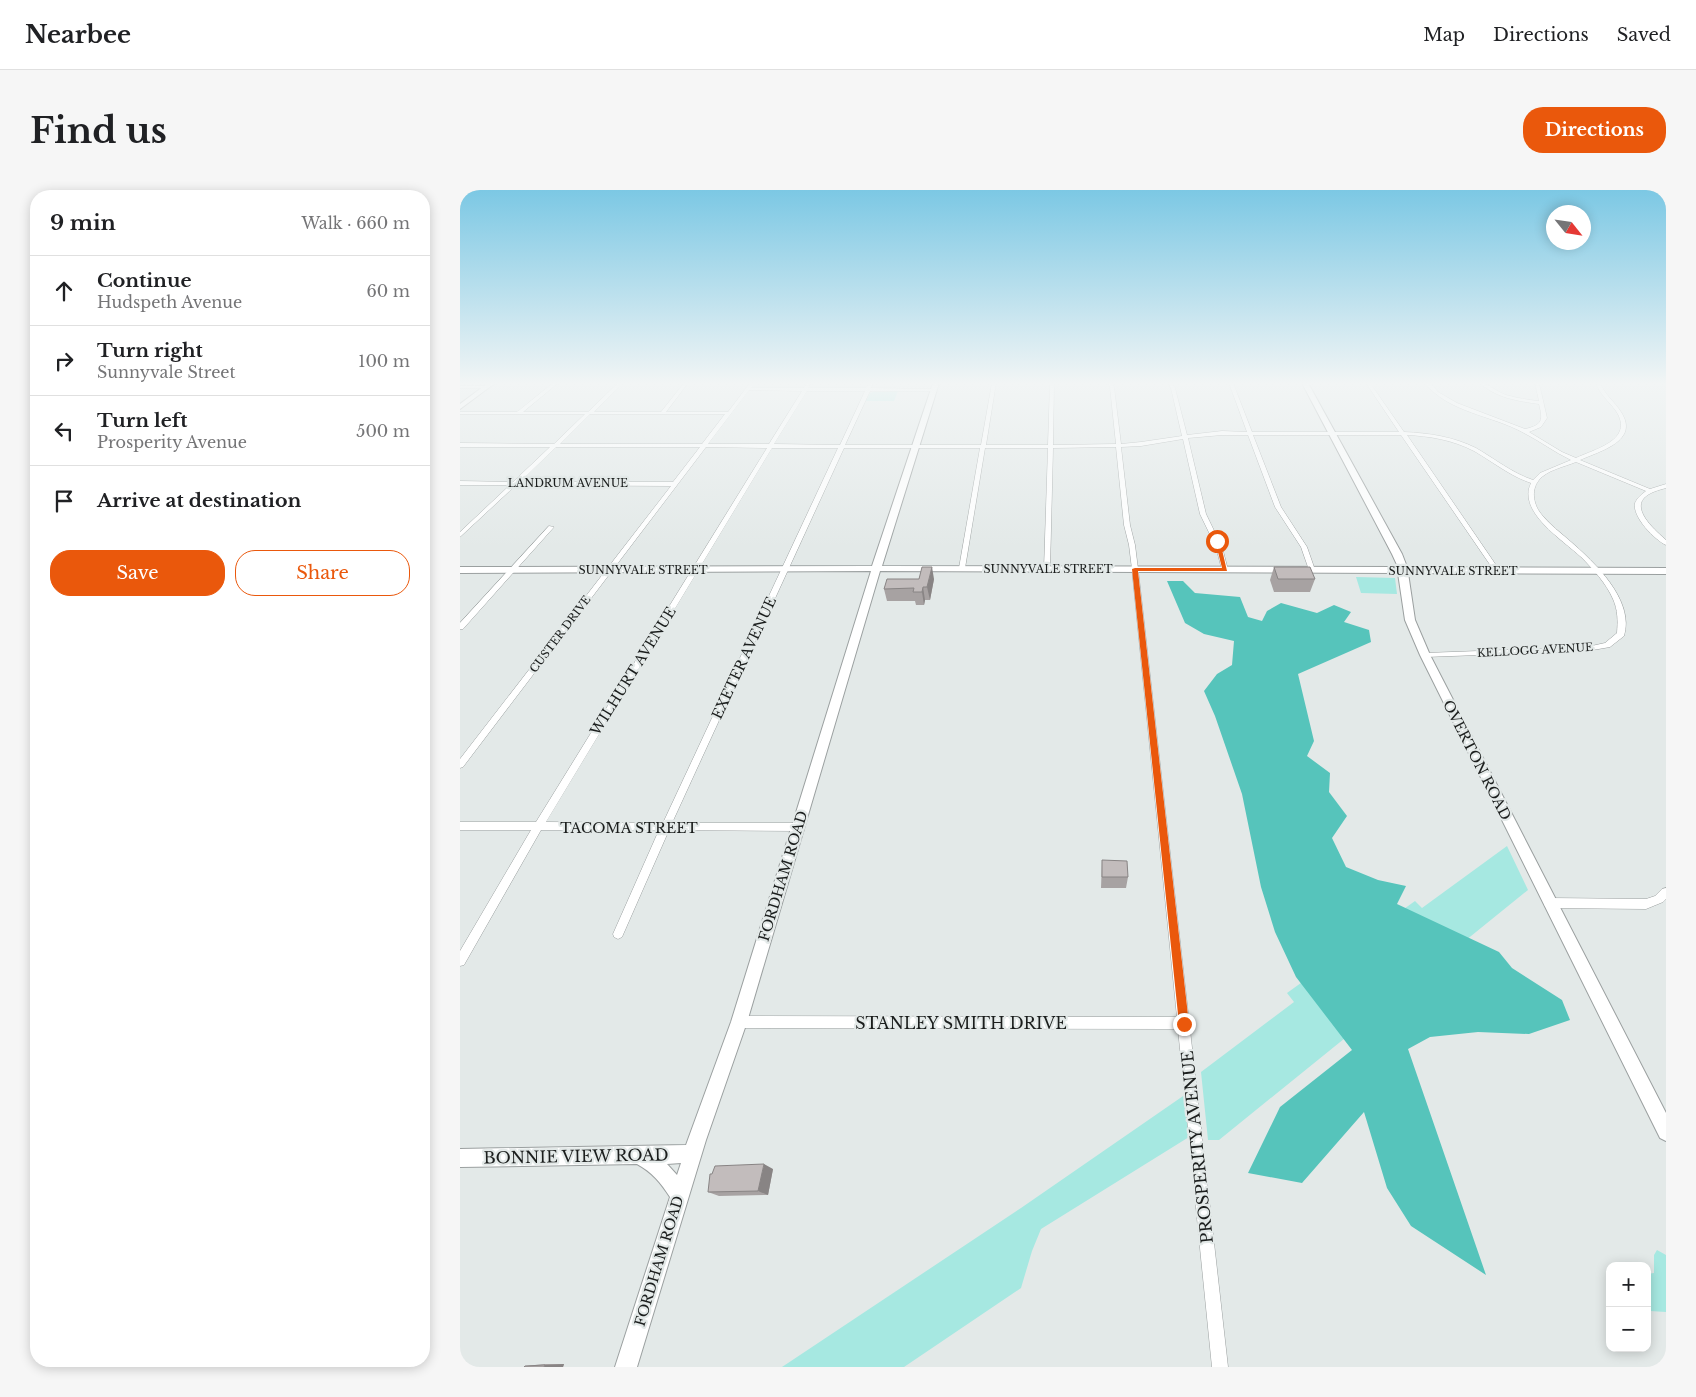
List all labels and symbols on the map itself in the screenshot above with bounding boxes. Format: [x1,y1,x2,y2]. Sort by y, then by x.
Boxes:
north arrow [1546,205,1591,250]
street label: LANDRUM AVENUE [508,476,628,490]
route start [1206,530,1229,553]
street label: SUNNYVALE STREET [983,562,1113,576]
street label: SUNNYVALE STREET [578,563,708,577]
street label: SUNNYVALE STREET [1388,564,1518,578]
street label: CUSTER DRIVE [526,593,594,675]
street label: EXETER AVENUE [708,594,780,722]
street label: WILHURT AVENUE [586,603,680,739]
street label: KELLOGG AVENUE [1477,640,1593,660]
street label: OVERTON ROAD [1439,697,1515,823]
street label: FORDHAM ROAD [755,809,811,943]
street label: TACOMA STREET [560,819,698,837]
street label: STANLEY SMITH DRIVE [855,1013,1067,1033]
route end [1173,1013,1196,1036]
street label: PROSPERITY AVENUE [1177,1050,1217,1244]
street label: BONNIE VIEW ROAD [483,1144,669,1168]
street label: FORDHAM ROAD [631,1194,687,1328]

